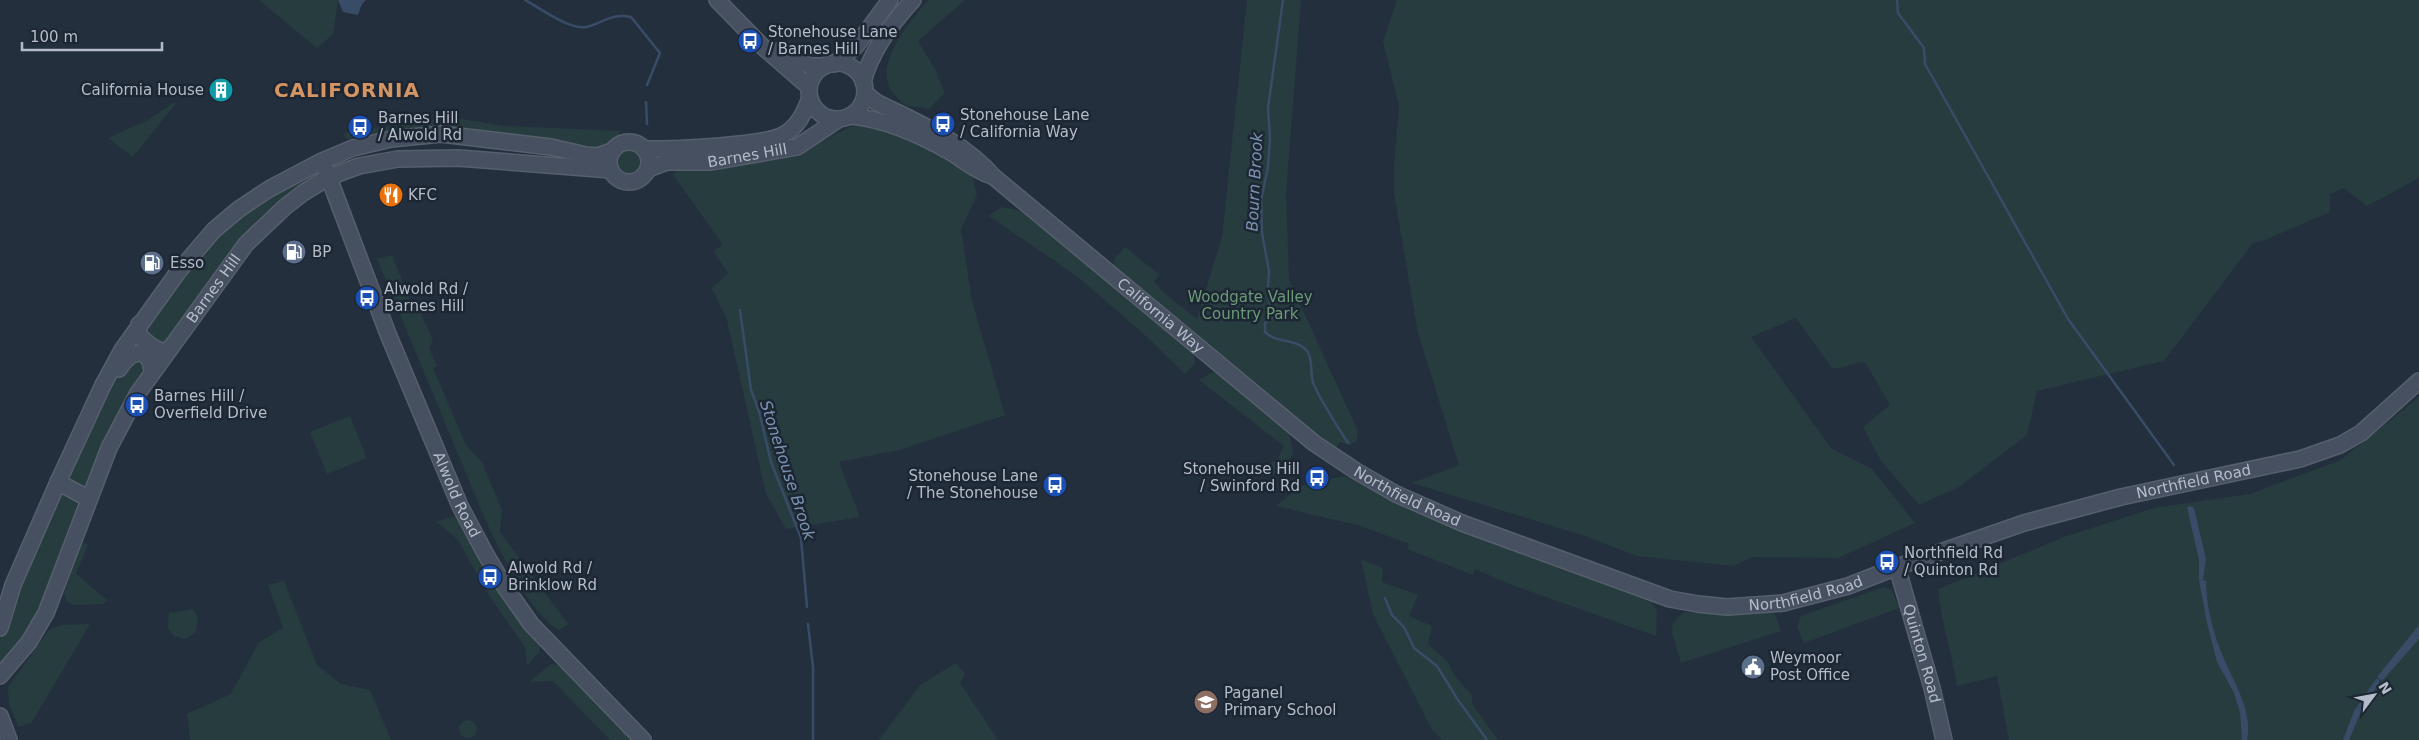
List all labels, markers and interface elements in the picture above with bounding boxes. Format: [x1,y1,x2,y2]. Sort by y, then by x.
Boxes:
scale bar [22,20,162,52]
place label: Stonehouse Lane / Barnes Hill [768,23,898,58]
text: 100 m [30,28,78,46]
bus stop icon: Stonehouse Lane / Barnes Hill [737,28,763,54]
building icon: California House [208,77,234,103]
district label: CALIFORNIA [274,78,420,102]
place label: California House [81,81,204,99]
place label: Stonehouse Lane / California Way [960,106,1090,141]
place label: Barnes Hill / Alwold Rd [378,109,462,144]
bus stop icon: Stonehouse Lane / California Way [930,111,956,137]
bus stop icon: Barnes Hill / Alwold Rd [347,114,373,140]
water label: Bourn Brook [1242,131,1267,232]
street label: Barnes Hill [706,140,788,171]
restaurant icon: KFC [378,182,404,208]
place label: KFC [408,186,437,204]
fuel station icon: BP [281,239,307,265]
place label: BP [312,243,331,261]
fuel station icon: Esso [139,250,165,276]
street label: Barnes Hill [183,251,245,327]
place label: Esso [170,254,204,272]
street label: California Way [1114,274,1208,357]
place label: Alwold Rd / Barnes Hill [384,280,469,315]
bus stop icon: Alwold Rd / Barnes Hill [354,285,380,311]
park label: Woodgate Valley Country Park [1187,288,1313,323]
place label: Barnes Hill / Overfield Drive [154,387,267,422]
bus stop icon: Barnes Hill / Overfield Drive [124,392,150,418]
water label: Stonehouse Brook [756,398,819,543]
street label: Alwold Road [429,449,484,540]
place label: Stonehouse Hill / Swinford Rd [1183,460,1300,495]
street label: Northfield Road [2135,461,2253,502]
street label: Northfield Road [1351,463,1463,530]
bus stop icon: Stonehouse Hill / Swinford Rd [1304,465,1330,491]
place label: Stonehouse Lane / The Stonehouse [907,467,1038,502]
bus stop icon: Stonehouse Lane / The Stonehouse [1042,472,1068,498]
place label: Northfield Rd / Quinton Rd [1904,544,2003,579]
bus stop icon: Northfield Rd / Quinton Rd [1874,549,1900,575]
place label: Alwold Rd / Brinklow Rd [508,559,597,594]
bus stop icon: Alwold Rd / Brinklow Rd [477,564,503,590]
street label: Northfield Road [1748,572,1865,614]
street label: Quinton Road [1899,602,1944,705]
place label: Weymoor Post Office [1770,649,1850,684]
public building icon: Weymoor Post Office [1740,654,1766,680]
north arrow [2349,670,2399,720]
text: N [2375,679,2395,697]
place label: Paganel Primary School [1224,684,1337,719]
school or university icon: Paganel Primary School [1193,689,1219,715]

